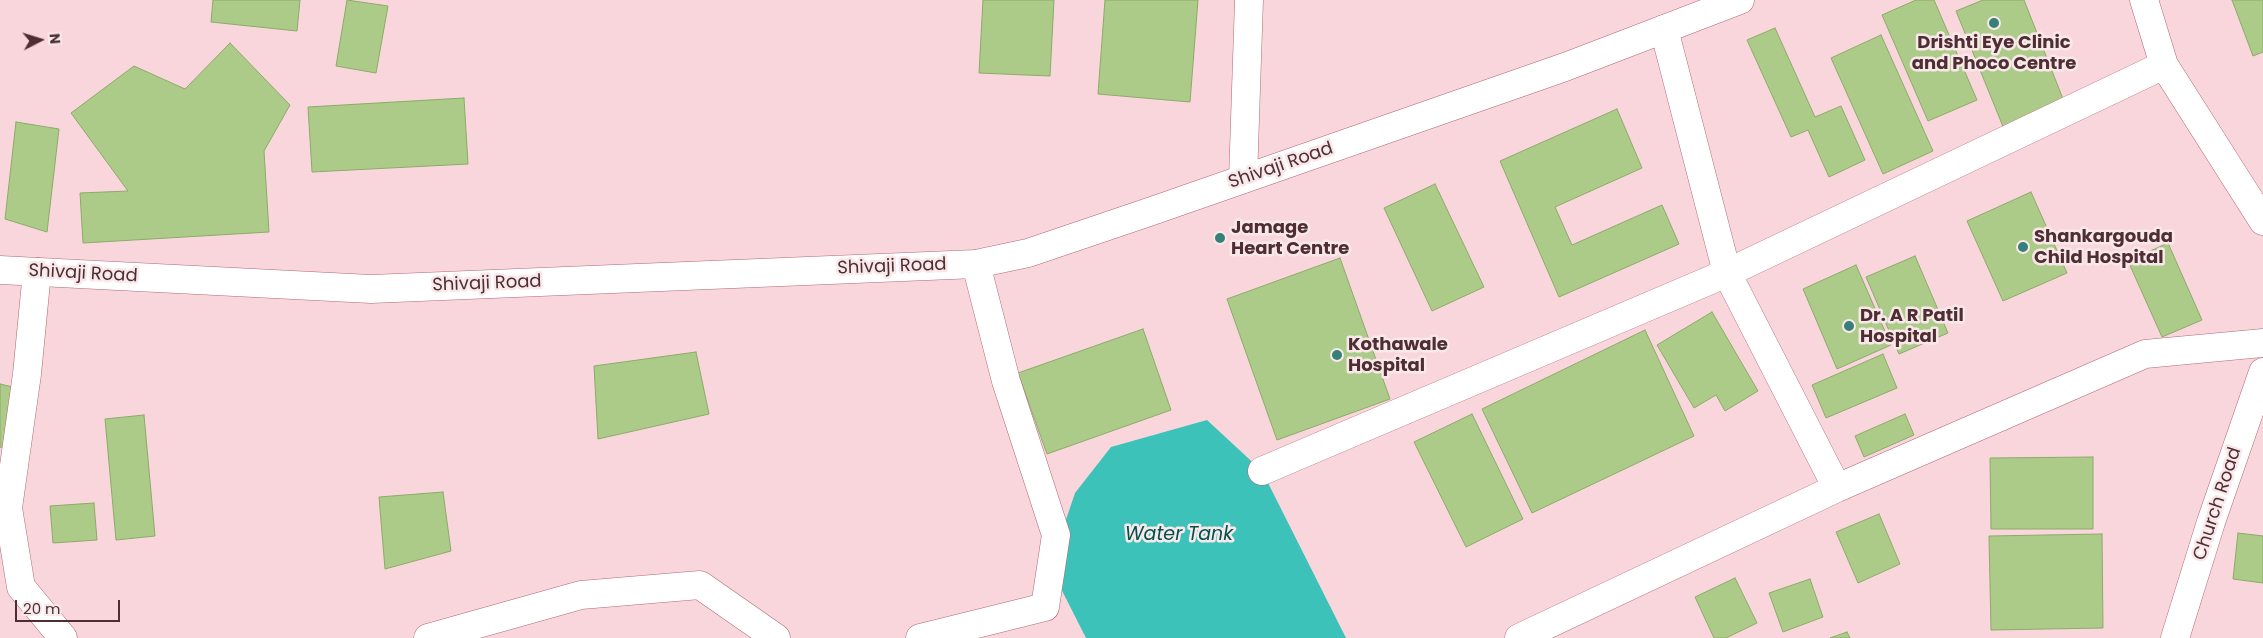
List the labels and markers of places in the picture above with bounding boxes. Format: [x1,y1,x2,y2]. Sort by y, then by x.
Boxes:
marker: Drishti Eye Clinic and Phoco Centre [1987,16,2001,30]
place label: Drishti Eye Clinic and Phoco Centre [1912,32,2076,74]
place label: Jamage Heart Centre [1231,217,1349,260]
place label: Shankargouda Child Hospital [2034,226,2173,268]
marker: Jamage Heart Centre [1213,231,1227,245]
marker: Shankargouda Child Hospital [2016,240,2030,254]
place label: Dr. A R Patil Hospital [1860,305,1964,348]
marker: Dr. A R Patil Hospital [1842,319,1856,333]
place label: Kothawale Hospital [1348,334,1448,376]
marker: Kothawale Hospital [1330,348,1344,362]

